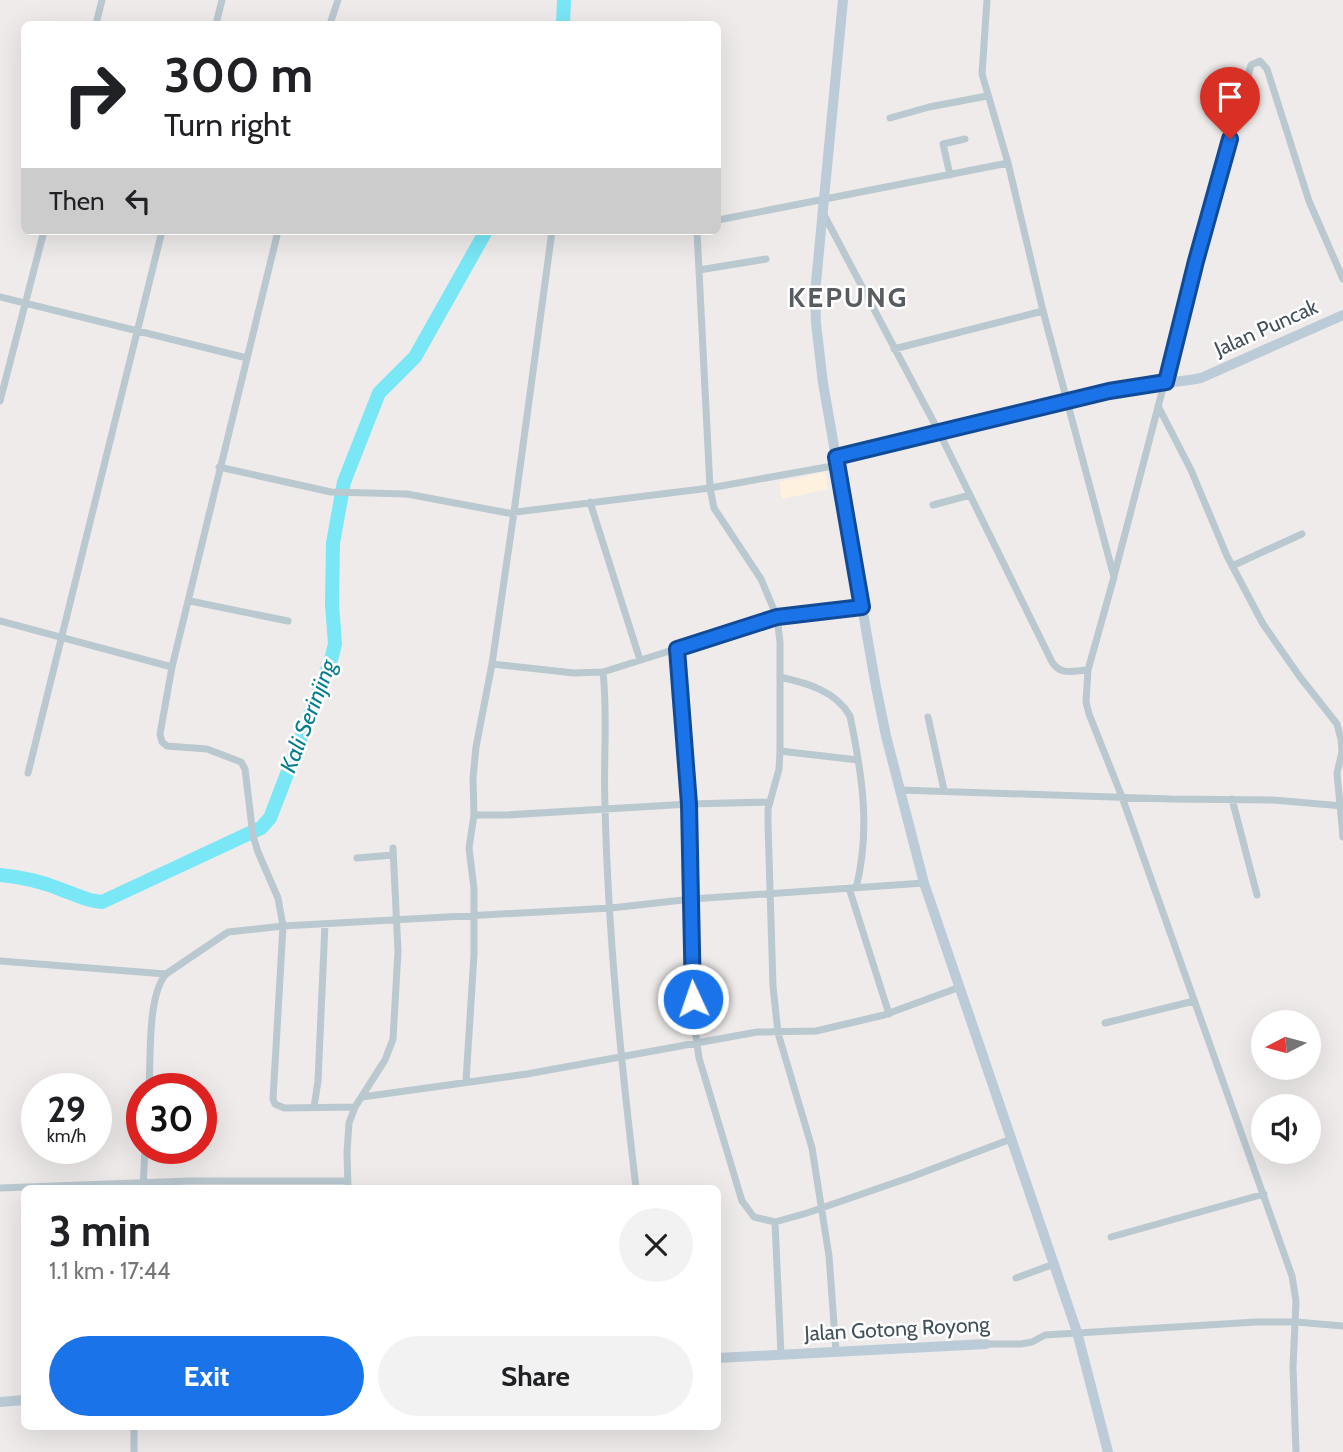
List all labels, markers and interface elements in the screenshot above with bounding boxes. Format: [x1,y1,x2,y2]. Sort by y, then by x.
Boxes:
text: 300 m [164,45,313,104]
icon: right [49,49,140,140]
pin [1200,67,1260,139]
icon: arrive [1211,78,1249,116]
text: Turn right [164,105,291,144]
icon: left [119,182,157,220]
text: Then [49,185,105,217]
district label: KEPUNG [788,280,908,314]
street label: Jalan Puncak [1209,293,1322,362]
water label: Kali Serinjing [274,654,343,776]
position arrow [656,962,730,1036]
north arrow [1251,1010,1321,1080]
map controls [1251,1010,1321,1164]
speed limit sign: 30 [126,1073,217,1164]
text: 29 [47,1088,86,1131]
button: sound [1251,1094,1321,1164]
text: km/h [47,1125,86,1147]
text: 3 min [49,1205,151,1257]
button: close [619,1208,693,1282]
text: 1.1 km · 17:44 [49,1257,170,1285]
street label: Jalan Gotong Royong [803,1311,991,1346]
button: Exit [49,1336,364,1416]
button: Share [378,1336,693,1416]

